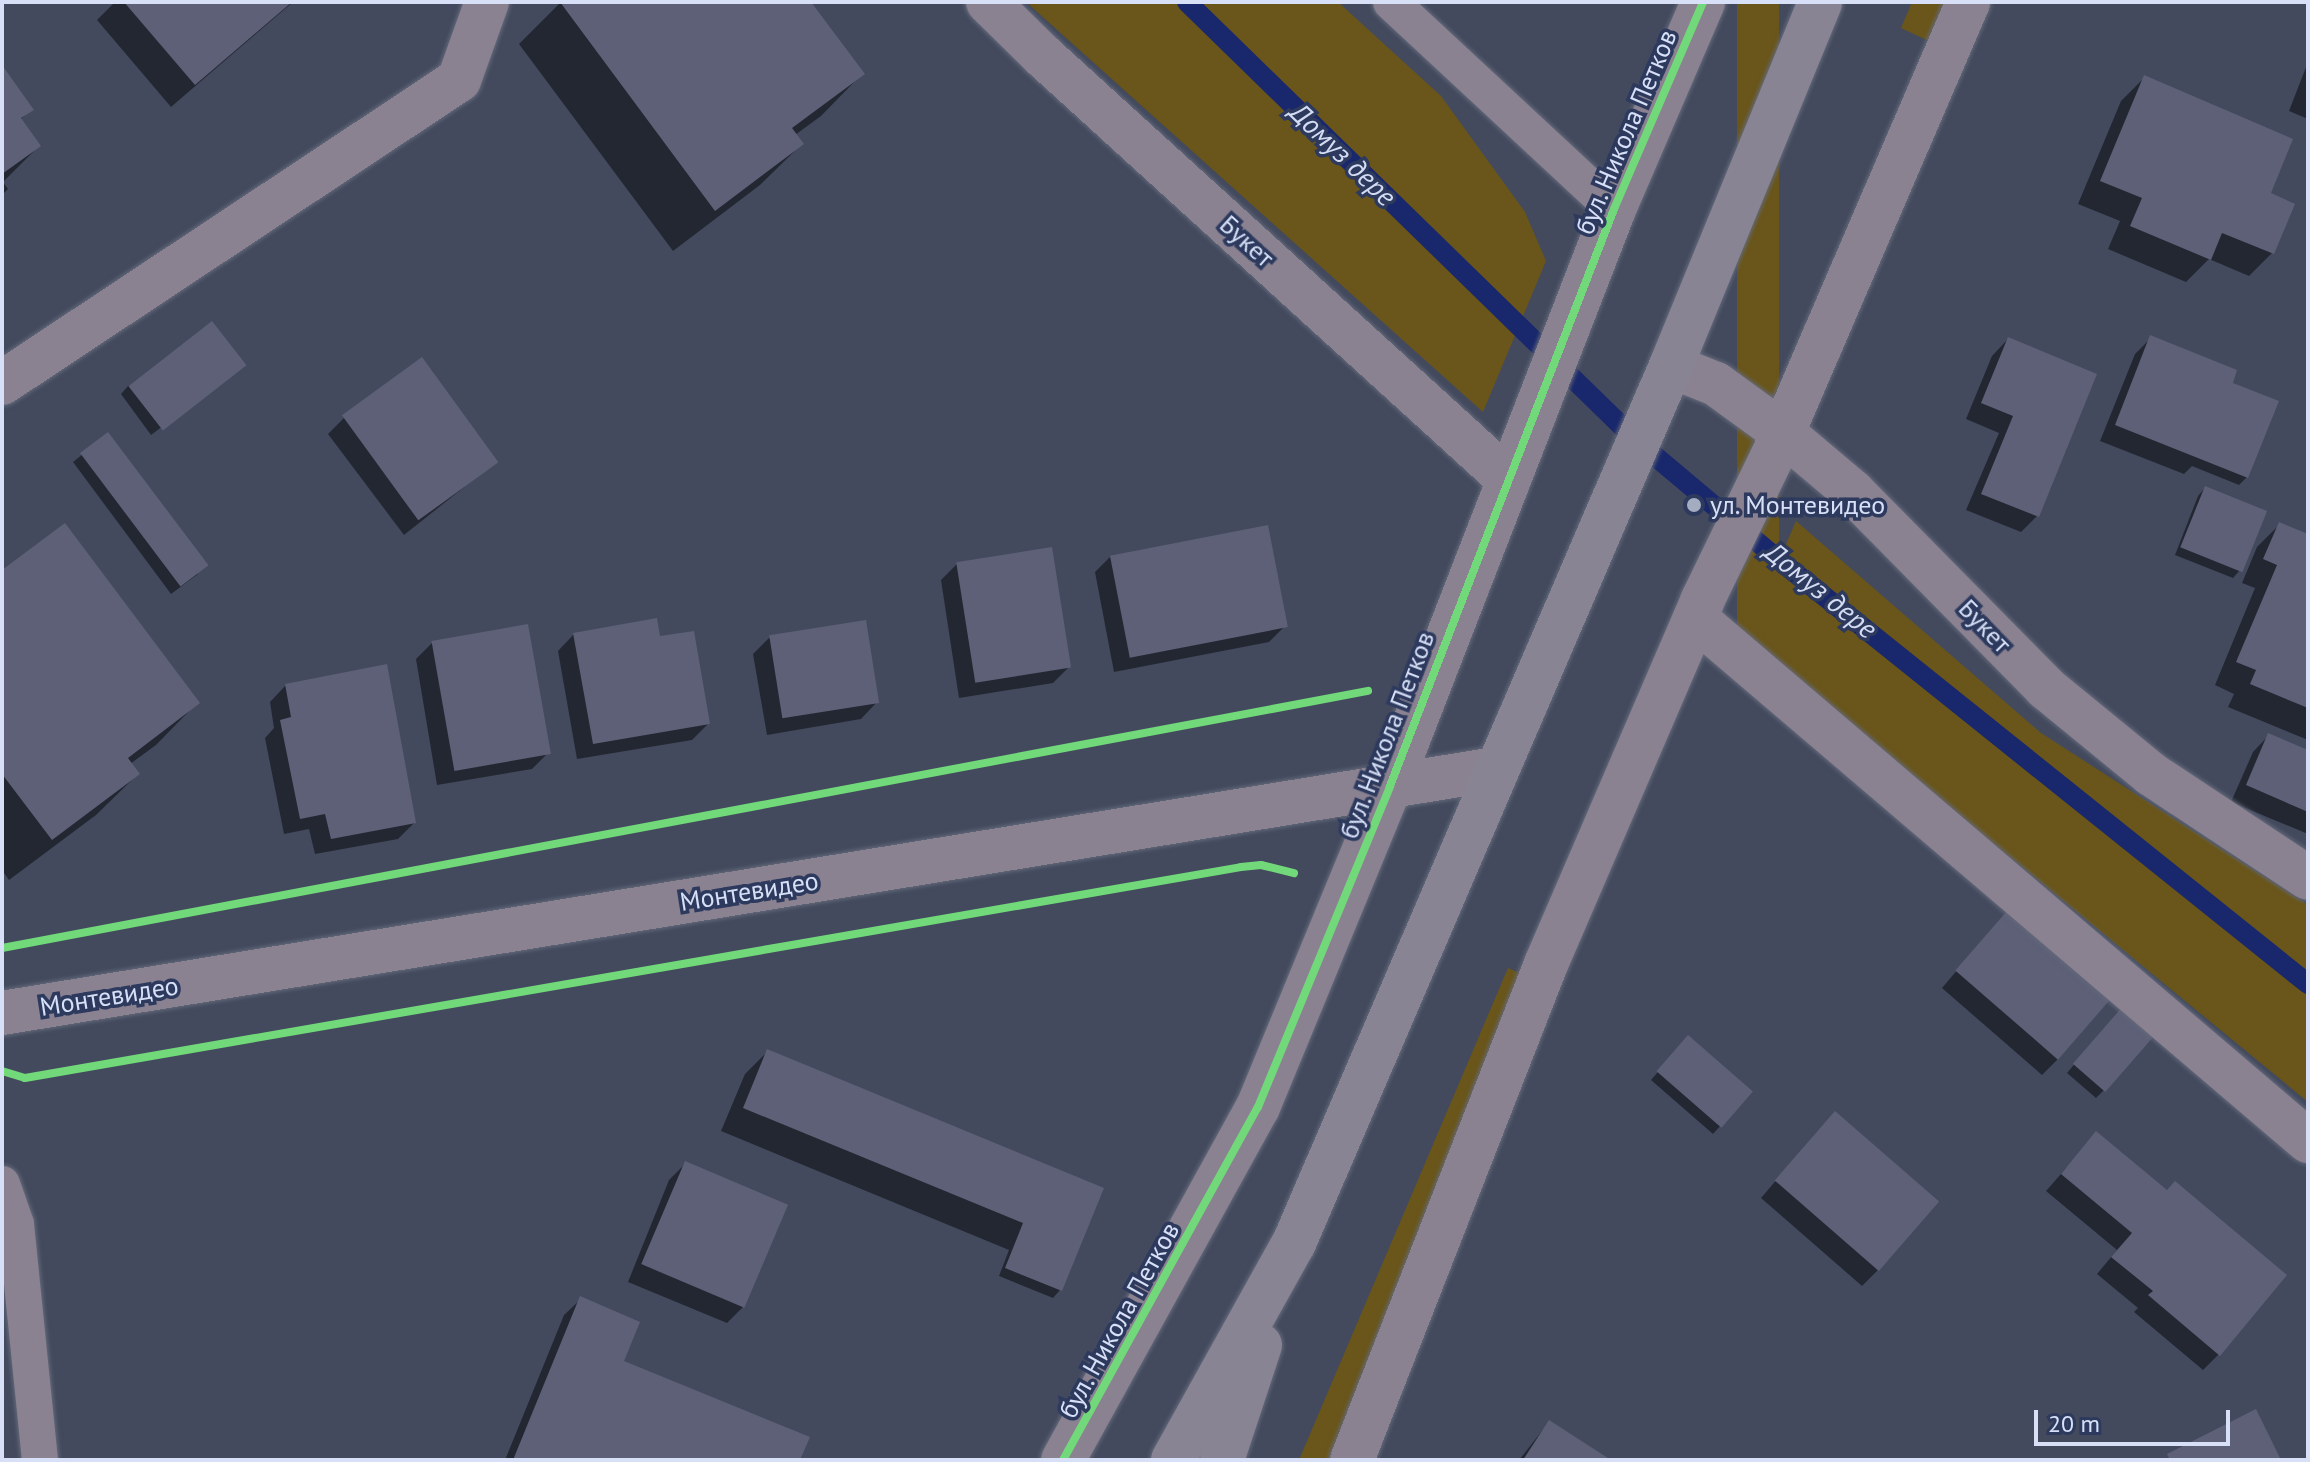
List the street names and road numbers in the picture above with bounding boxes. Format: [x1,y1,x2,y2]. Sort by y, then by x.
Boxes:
street label: бул. Никола Петков [1568,24,1684,240]
street label: Букет [1213,209,1281,273]
street label: Букет [1952,593,2018,659]
street label: бул. Никола Петков [1333,626,1441,844]
street label: Монтевидео [678,865,820,917]
street label: Монтевидео [38,970,180,1022]
street label: бул. Никола Петков [1052,1216,1186,1424]

